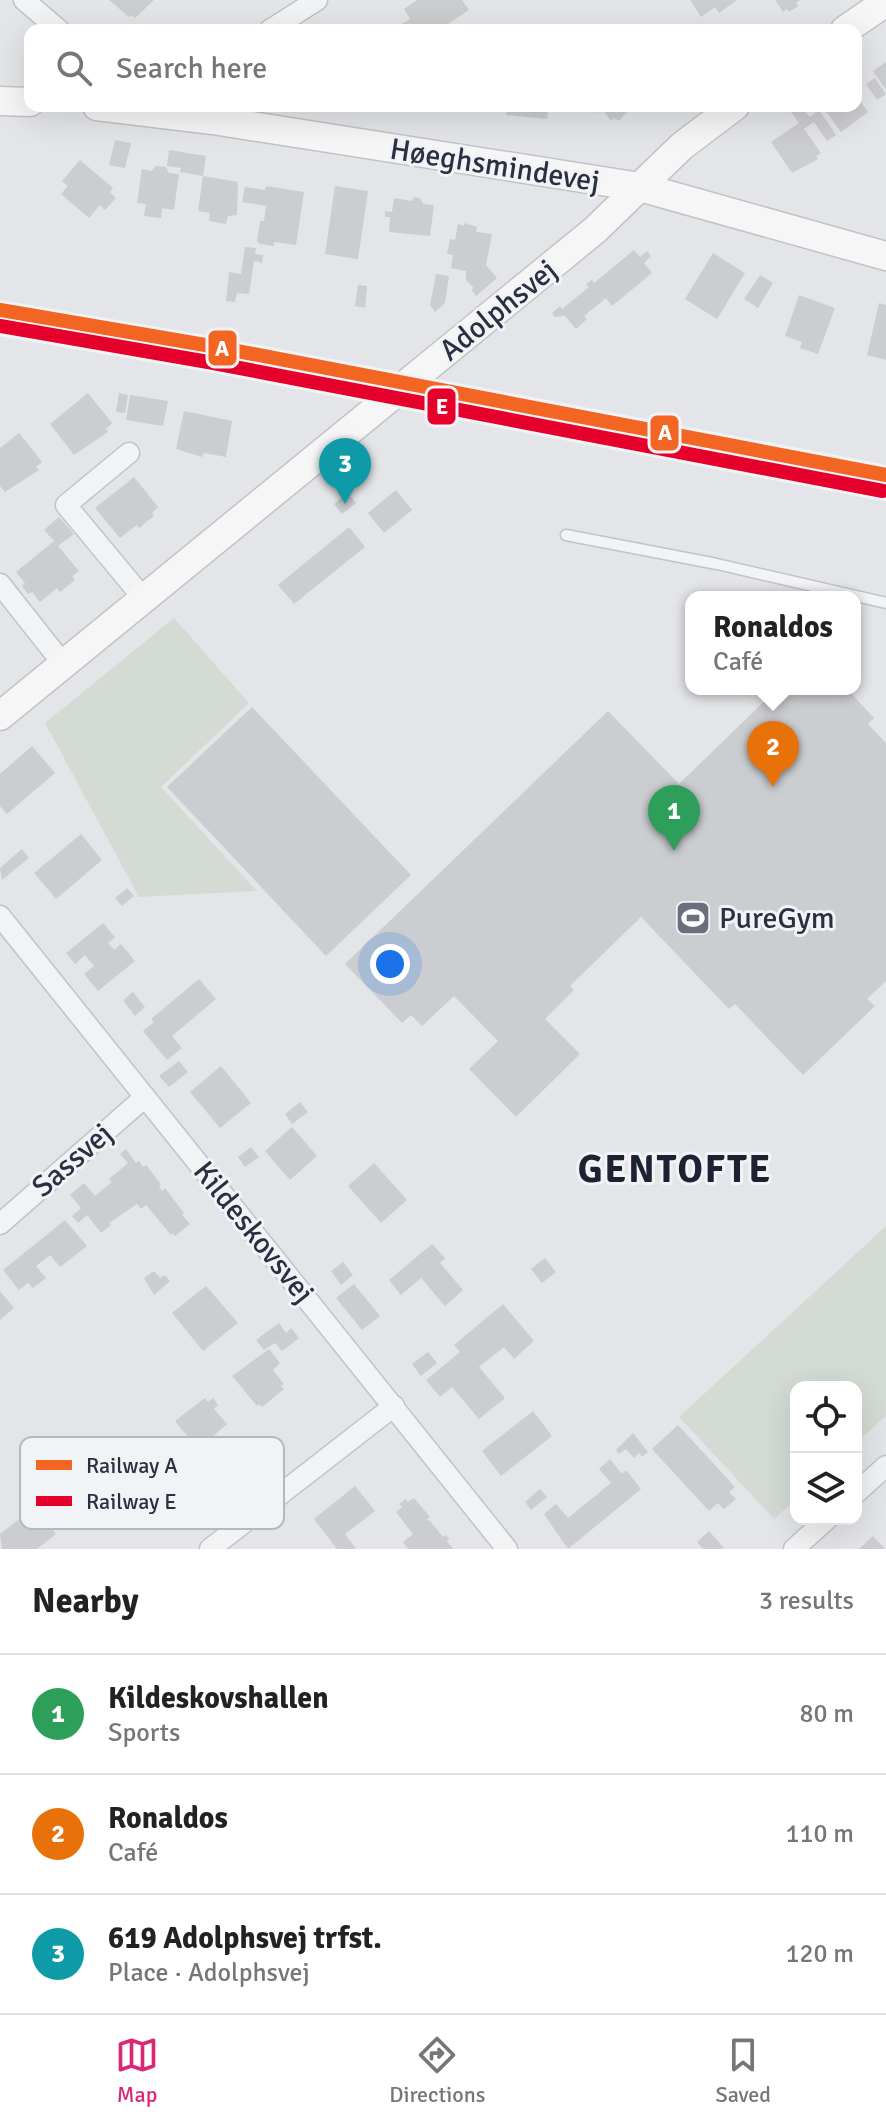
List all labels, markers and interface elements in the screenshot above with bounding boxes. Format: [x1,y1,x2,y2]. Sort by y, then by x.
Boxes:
search box [24,24,862,112]
icon: search [52,46,96,90]
text: Search here [116,50,267,87]
street label: Høeghsmindevej [387,131,602,200]
street label: Adolphsvej [432,252,565,369]
line badge: A [207,329,238,367]
text: A [215,335,229,362]
line badge: E [426,387,457,426]
text: E [436,393,448,420]
line badge: A [649,414,680,452]
text: A [658,419,672,446]
pin: 3 [319,438,371,504]
popup [685,591,861,695]
text: Ronaldos [713,609,833,646]
text: Café [713,646,763,678]
pin: 2 [747,721,799,787]
pin: 1 [648,785,700,851]
sports icon: PureGym [674,899,712,937]
place label: PureGym [719,900,835,937]
your location [370,944,410,984]
street label: Sassvej [24,1115,120,1205]
district label: GENTOFTE [578,1146,772,1193]
street label: Kildeskovsvej [185,1154,322,1311]
map controls [790,1381,862,1525]
button: locate [790,1381,862,1453]
legend [20,1437,284,1529]
text: Railway A [86,1452,178,1479]
button: layers [790,1453,862,1525]
text: Railway E [86,1488,177,1515]
text: Nearby [32,1580,139,1622]
text: 3 results [759,1585,854,1617]
text: Kildeskovshallen [108,1680,329,1717]
text: 1 [51,1698,65,1730]
text: 80 m [799,1698,854,1730]
text: Sports [108,1717,180,1749]
text: Ronaldos [108,1800,228,1837]
text: 2 [51,1818,65,1850]
text: 110 m [785,1818,854,1850]
text: Café [108,1837,158,1869]
text: 619 Adolphsvej trfst. [108,1920,382,1957]
text: 3 [51,1938,65,1970]
text: 120 m [785,1938,854,1970]
text: Place · Adolphsvej [108,1957,310,1989]
tab: Map [115,2033,159,2108]
tab: Directions [389,2033,485,2108]
tab: Saved [716,2033,771,2108]

